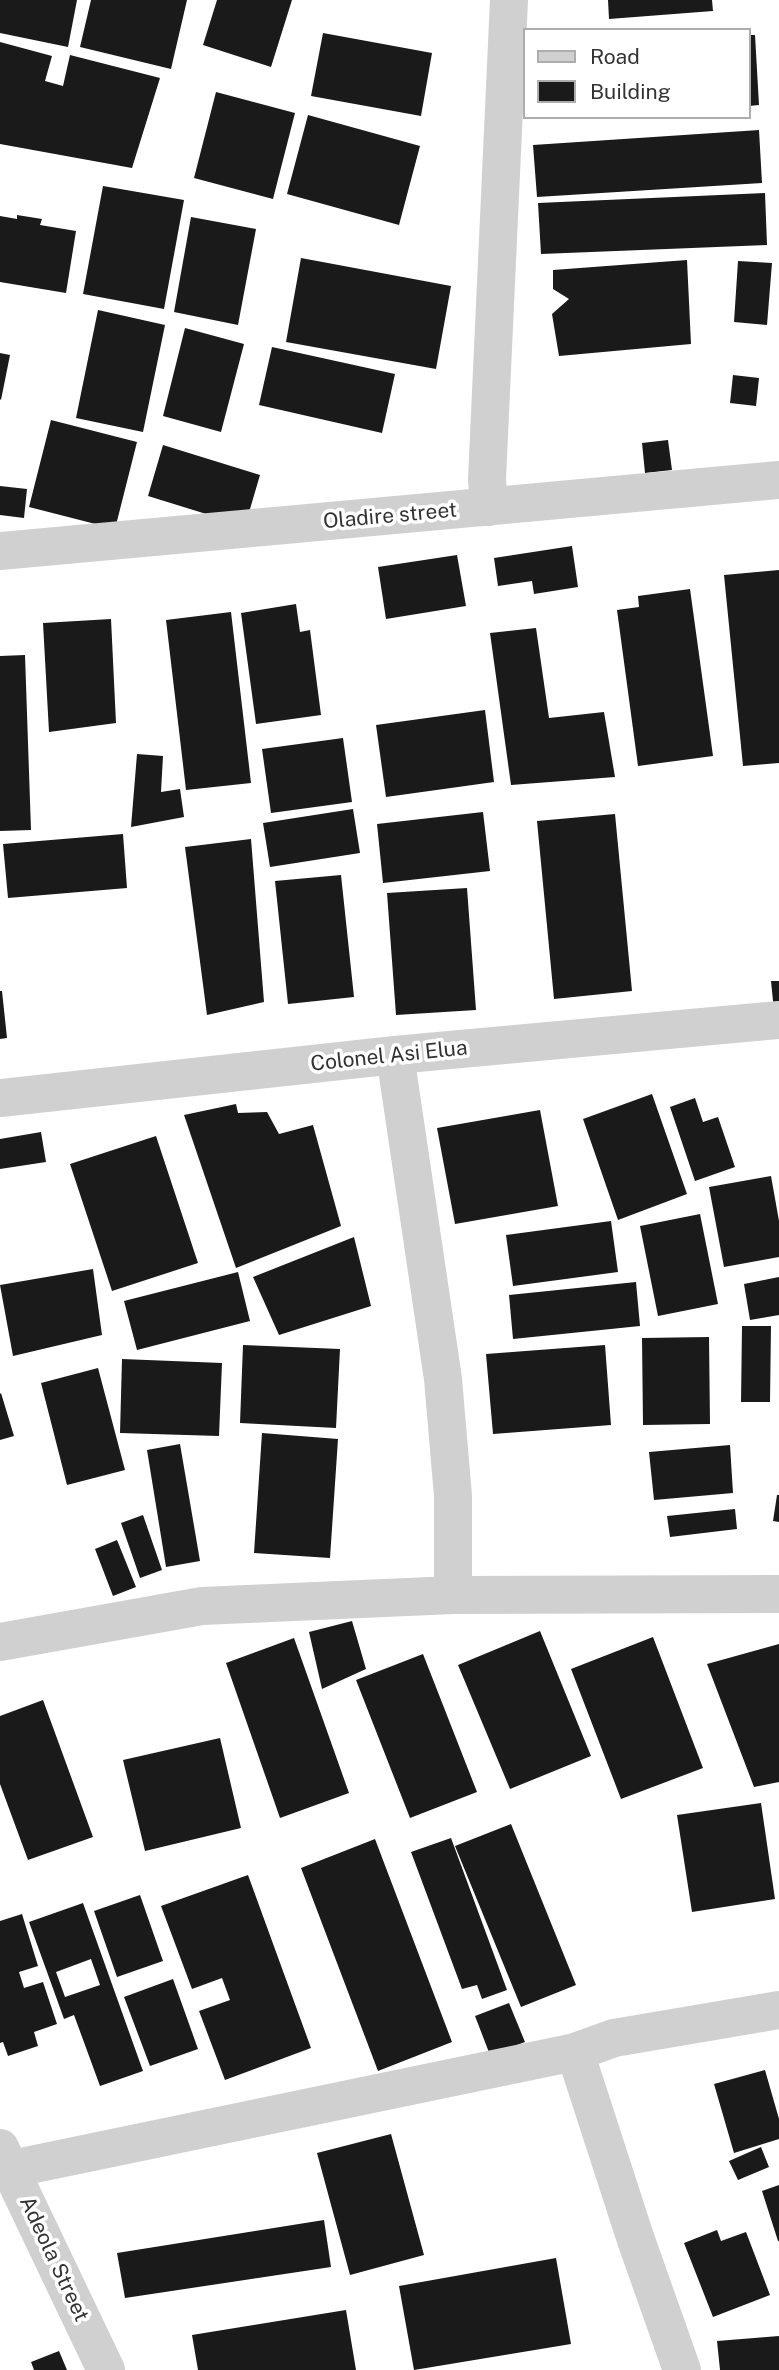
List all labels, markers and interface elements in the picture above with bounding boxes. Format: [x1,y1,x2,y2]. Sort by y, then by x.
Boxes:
legend [524,28,751,119]
text: Road [590,44,640,69]
text: Building [590,79,671,104]
street label: Oladire street [322,498,458,534]
street label: Colonel Asi Elua [309,1035,469,1077]
street label: Adeola Street [14,2192,94,2326]

